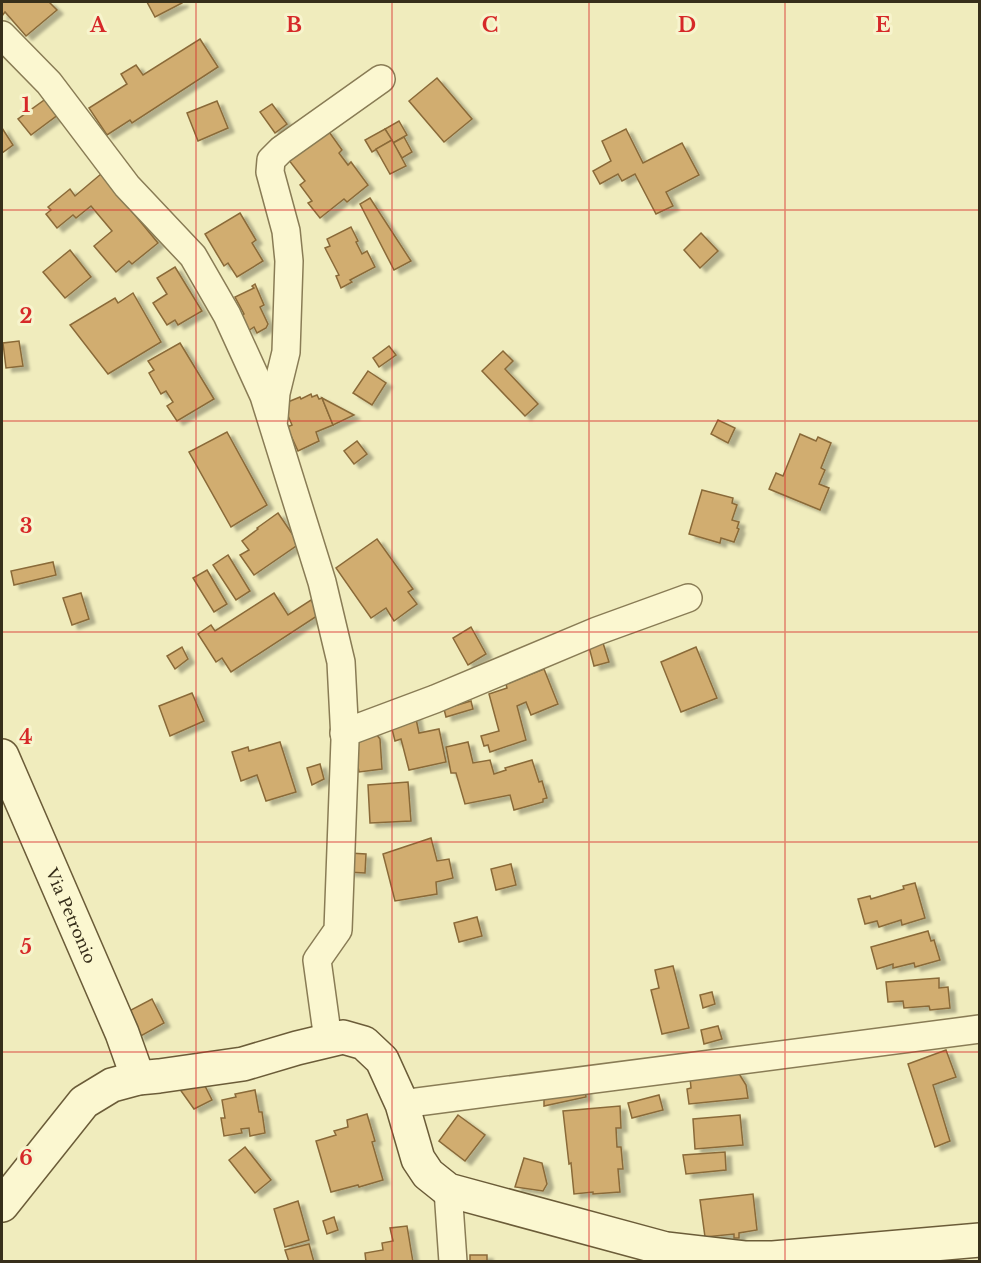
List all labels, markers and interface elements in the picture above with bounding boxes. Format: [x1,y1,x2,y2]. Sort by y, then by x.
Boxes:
text: A [89,13,107,37]
text: B [286,13,302,37]
text: C [482,13,498,37]
text: D [678,13,696,37]
text: E [875,13,891,37]
text: 1 [22,93,31,117]
text: 2 [19,304,33,328]
text: 3 [20,514,32,538]
text: 4 [19,725,33,749]
street label: Via Petronio [41,864,101,966]
text: 5 [20,935,32,959]
text: 6 [19,1146,33,1170]

